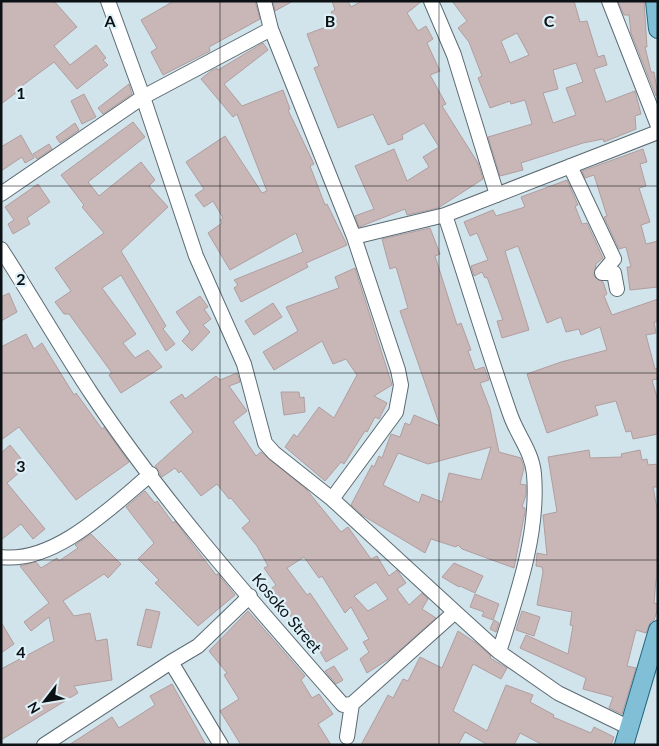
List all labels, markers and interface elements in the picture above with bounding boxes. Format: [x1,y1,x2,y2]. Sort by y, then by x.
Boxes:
text: A [103,11,116,30]
text: B [325,11,335,30]
text: C [544,11,555,30]
text: 1 [16,83,26,102]
text: 2 [16,269,26,288]
text: 3 [16,456,26,475]
street label: Kosoko Street [249,569,326,657]
text: 4 [16,642,26,661]
north arrow [20,676,70,726]
text: N [23,699,43,717]

